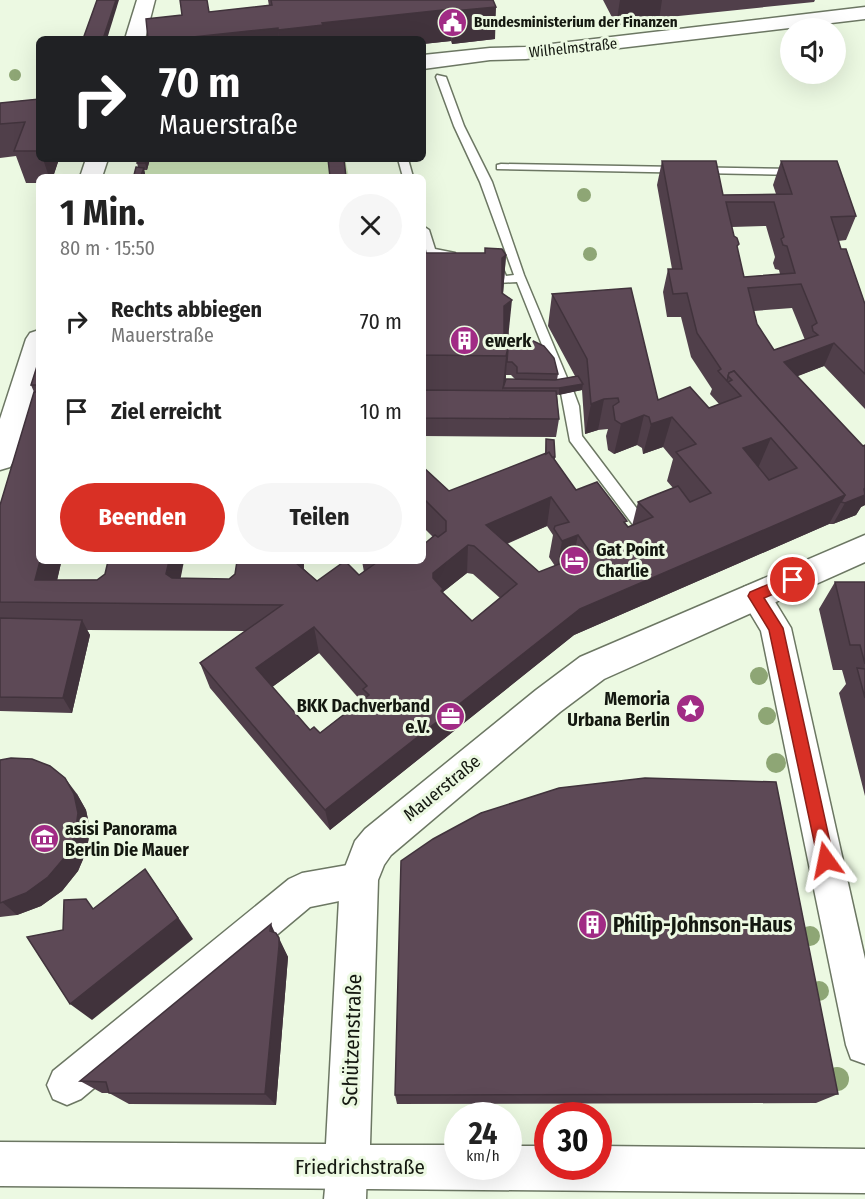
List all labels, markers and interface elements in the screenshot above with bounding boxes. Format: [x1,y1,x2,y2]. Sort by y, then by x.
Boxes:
public building icon: Bundesministerium der Finanzen [437,6,469,38]
place label: Bundesministerium der Finanzen [474,13,678,31]
map controls [780,18,846,84]
button: sound [780,18,846,84]
street label: Wilhelmstraße [528,34,618,62]
text: 70 m [159,58,240,108]
icon: right [60,60,138,138]
text: Mauerstraße [159,109,298,141]
text: 1 Min. [60,191,145,235]
button: close [339,194,402,257]
text: 80 m · 15:50 [60,236,155,260]
text: Rechts abbiegen [111,296,262,323]
icon: right [60,305,93,338]
text: 70 m [360,308,402,335]
text: Mauerstraße [111,323,214,347]
building icon: ewerk [448,325,480,357]
place label: ewerk [485,330,532,352]
icon: arrive [60,395,93,428]
text: Ziel erreicht [111,398,222,425]
text: 10 m [360,398,402,425]
button: Beenden [60,483,225,552]
button: Teilen [237,483,402,552]
place label: Gat Point Charlie [596,539,666,582]
hotel icon: Gat Point Charlie [559,544,591,576]
pin [767,554,818,605]
icon: arrive [776,563,809,596]
place label: Memoria Urbana Berlin [567,688,670,731]
place icon: Memoria Urbana Berlin [675,693,707,725]
place label: BKK Dachverband e.V. [297,695,430,738]
office icon: BKK Dachverband e.V. [435,700,467,732]
street label: Mauerstraße [399,750,485,826]
place label: asisi Panorama Berlin Die Mauer [65,818,189,861]
museum icon: asisi Panorama Berlin Die Mauer [28,823,60,855]
position arrow [794,828,858,892]
building icon: Philip-Johnson-Haus [576,909,608,941]
place label: Philip-Johnson-Haus [613,912,792,938]
street label: Schützenstraße [337,973,367,1107]
speed limit sign: 30 [534,1102,612,1180]
text: 24 [469,1116,497,1152]
text: km/h [466,1147,500,1165]
street label: Friedrichstraße [295,1154,425,1180]

